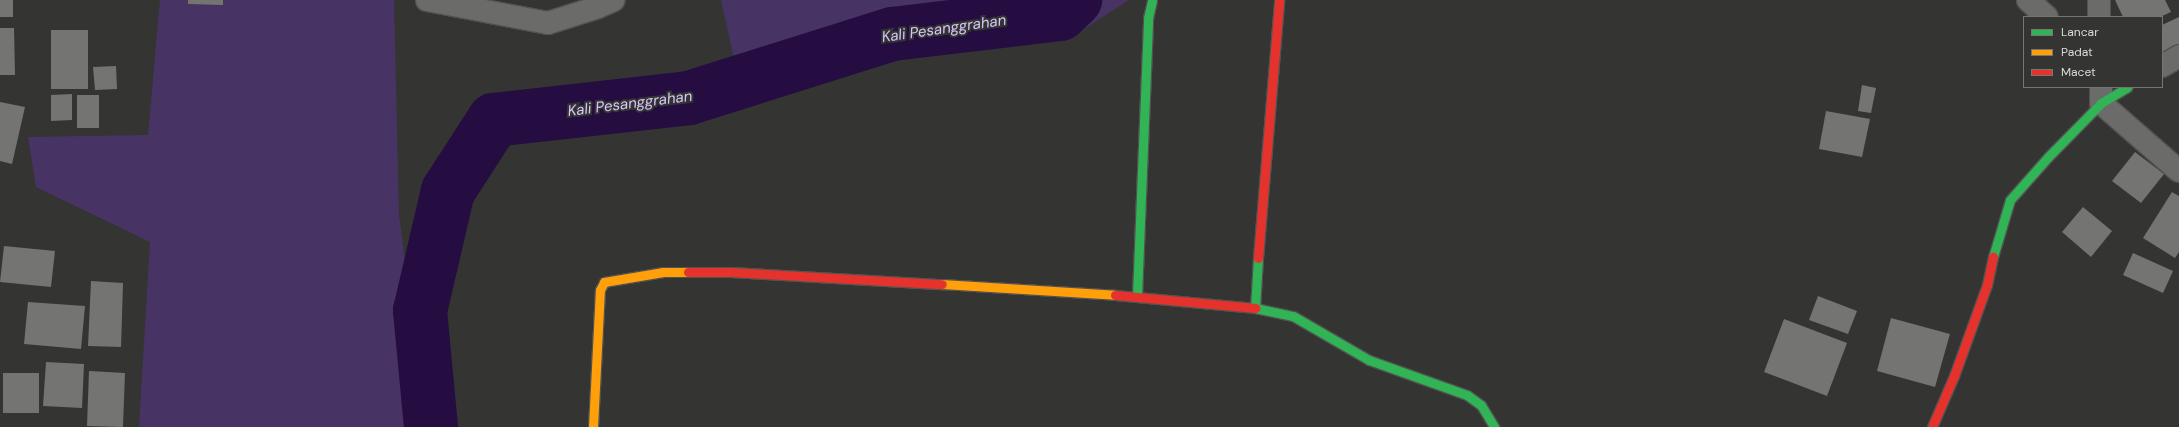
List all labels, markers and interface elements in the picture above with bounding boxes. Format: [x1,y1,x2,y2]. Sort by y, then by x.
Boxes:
water label: Kali Pesanggrahan [881,11,1007,47]
legend [2023,16,2163,88]
text: Lancar [2061,24,2099,40]
text: Padat [2061,44,2093,60]
text: Macet [2061,64,2096,80]
water label: Kali Pesanggrahan [567,87,693,121]

